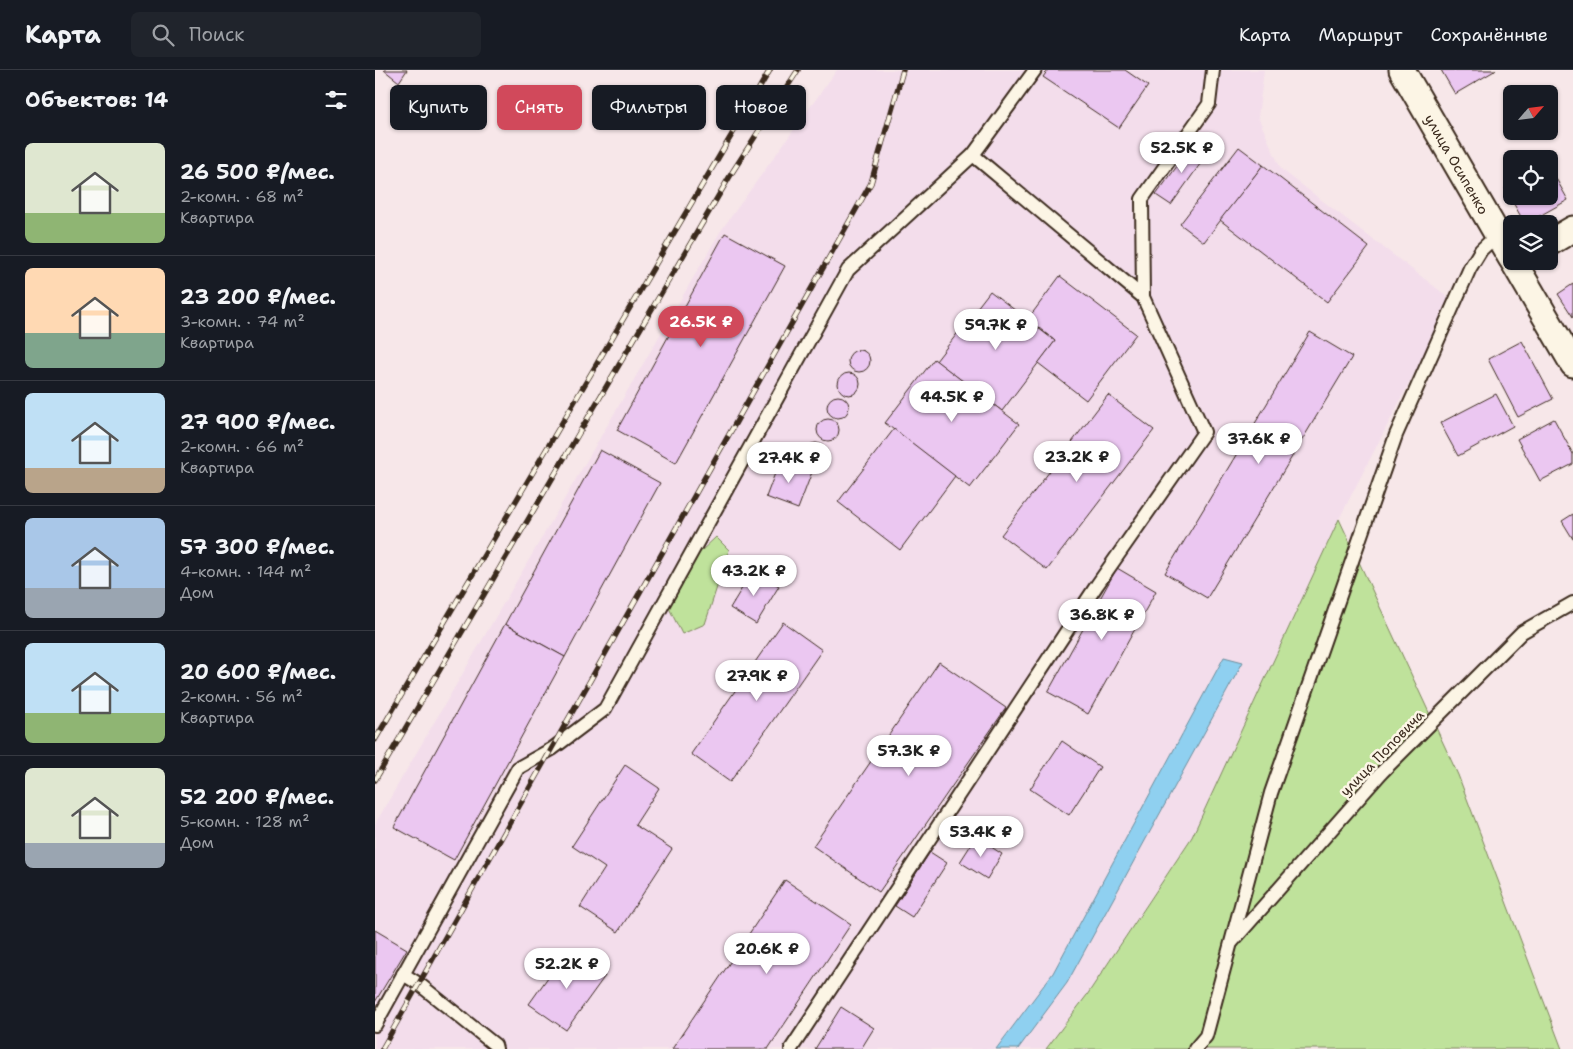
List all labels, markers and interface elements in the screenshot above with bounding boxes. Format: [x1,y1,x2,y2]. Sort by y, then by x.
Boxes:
search box [131,12,481,57]
text: Карта [25,19,101,51]
icon: search [149,21,177,49]
text: Поиск [189,22,244,47]
text: Карта [1239,23,1290,47]
text: Маршрут [1318,23,1402,47]
text: Сохранённые [1430,23,1548,47]
chip: Купить [390,85,487,130]
chip: Снять [497,85,582,130]
chip: Фильтры [592,85,706,130]
chip: Новое [716,85,806,130]
north arrow [1503,85,1557,140]
map controls [1503,85,1558,270]
text: Объектов: 14 [25,86,168,114]
icon: filters [322,86,350,114]
street label: улица Осипенко [1421,111,1493,218]
pin: 52.5K ₽ [1136,132,1228,174]
text: 52.5K ₽ [1151,137,1213,158]
button: locate [1503,150,1558,205]
text: 26 500 ₽/мес. [180,158,335,186]
icon: home [65,163,125,223]
text: 2-комн. · 68 m² [180,186,304,207]
text: Квартира [180,207,254,228]
button: layers [1503,215,1558,270]
text: 23 200 ₽/мес. [180,283,336,311]
icon: home [65,288,125,348]
pin: 26.5K ₽ [655,306,747,348]
pin: 59.7K ₽ [950,308,1042,351]
text: 3-комн. · 74 m² [180,311,305,332]
text: 26.5K ₽ [669,311,733,332]
text: 59.7K ₽ [965,314,1027,335]
text: Квартира [180,332,254,353]
pin: 44.5K ₽ [906,380,998,423]
text: 44.5K ₽ [920,386,984,407]
text: 27 900 ₽/мес. [180,408,336,436]
icon: home [65,413,125,473]
pin: 37.6K ₽ [1213,422,1305,465]
text: 37.6K ₽ [1227,428,1291,449]
text: 2-комн. · 66 m² [180,436,304,457]
pin: 23.2K ₽ [1031,440,1123,483]
pin: 27.4K ₽ [743,442,835,484]
text: 23.2K ₽ [1045,446,1109,467]
text: 27.4K ₽ [758,447,820,468]
text: Квартира [180,457,254,478]
text: 57 300 ₽/мес. [180,533,335,561]
icon: home [65,538,125,598]
pin: 43.2K ₽ [708,554,800,597]
text: 43.2K ₽ [722,560,786,581]
text: 4-комн. · 144 m² [180,561,311,582]
text: Дом [180,582,214,603]
pin: 36.8K ₽ [1056,598,1148,641]
text: 36.8K ₽ [1069,604,1135,625]
text: 20 600 ₽/мес. [180,658,336,686]
pin: 27.9K ₽ [711,660,803,702]
icon: home [65,663,125,723]
text: 27.9K ₽ [726,665,788,686]
text: 2-комн. · 56 m² [180,686,303,707]
street label: улица Поповича [1336,706,1428,800]
text: Квартира [180,707,254,728]
pin: 57.3K ₽ [863,734,955,777]
text: 57.3K ₽ [878,740,940,761]
text: 52 200 ₽/мес. [180,783,334,811]
icon: home [65,788,125,848]
text: 5-комн. · 128 m² [180,811,310,832]
pin: 53.4K ₽ [935,816,1027,858]
text: 53.4K ₽ [950,821,1012,842]
text: Дом [180,832,214,853]
pin: 20.6K ₽ [721,932,813,975]
text: 20.6K ₽ [735,938,799,959]
pin: 52.2K ₽ [521,948,613,990]
text: 52.2K ₽ [535,953,599,974]

